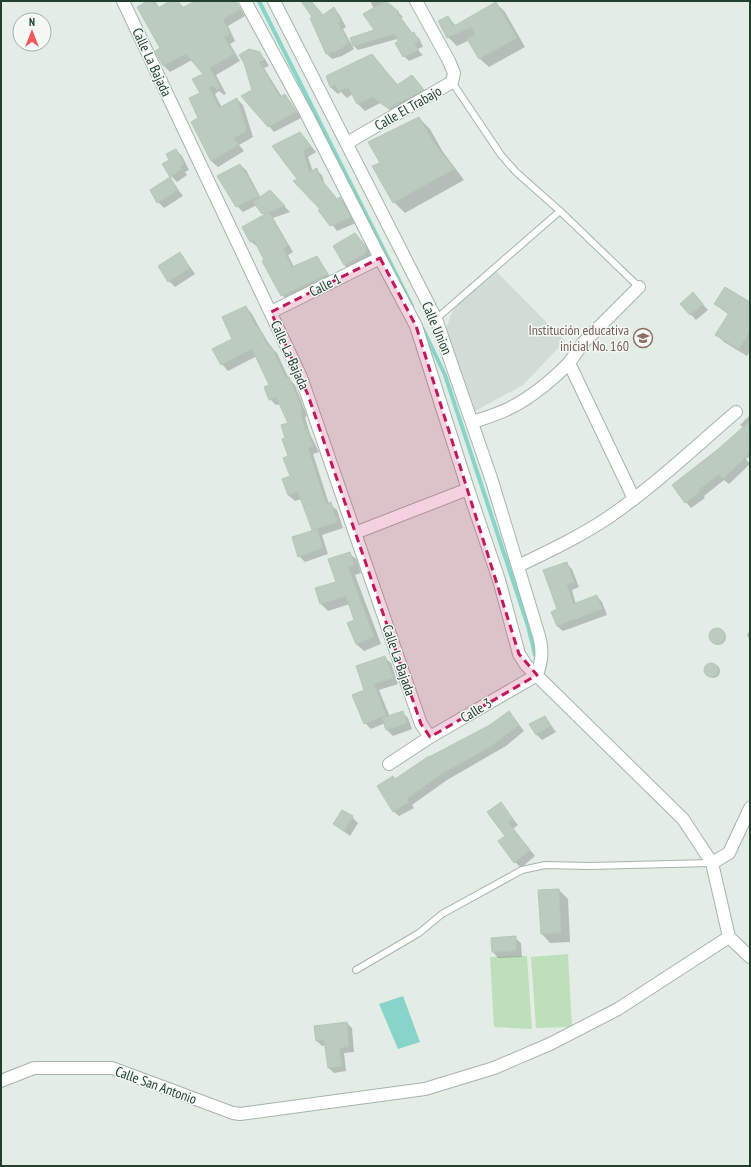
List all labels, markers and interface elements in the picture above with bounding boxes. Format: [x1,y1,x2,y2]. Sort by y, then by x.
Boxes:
north arrow [12,12,52,52]
text: N [29,15,35,29]
street label: Calle La Bajada [128,25,176,99]
street label: Calle El Trabajo [371,82,445,134]
street label: Calle 1 [306,269,344,301]
street label: Calle Union [418,299,456,357]
street label: Calle La Bajada [267,318,313,392]
place label: Institución educativa inicial No. 160 [528,321,629,355]
school or university icon: Institución educativa inicial No. 160 [632,327,654,349]
street label: Calle La Bajada [378,622,420,698]
street label: Calle 3 [457,694,495,726]
street label: Calle San Antonio [113,1062,199,1108]

